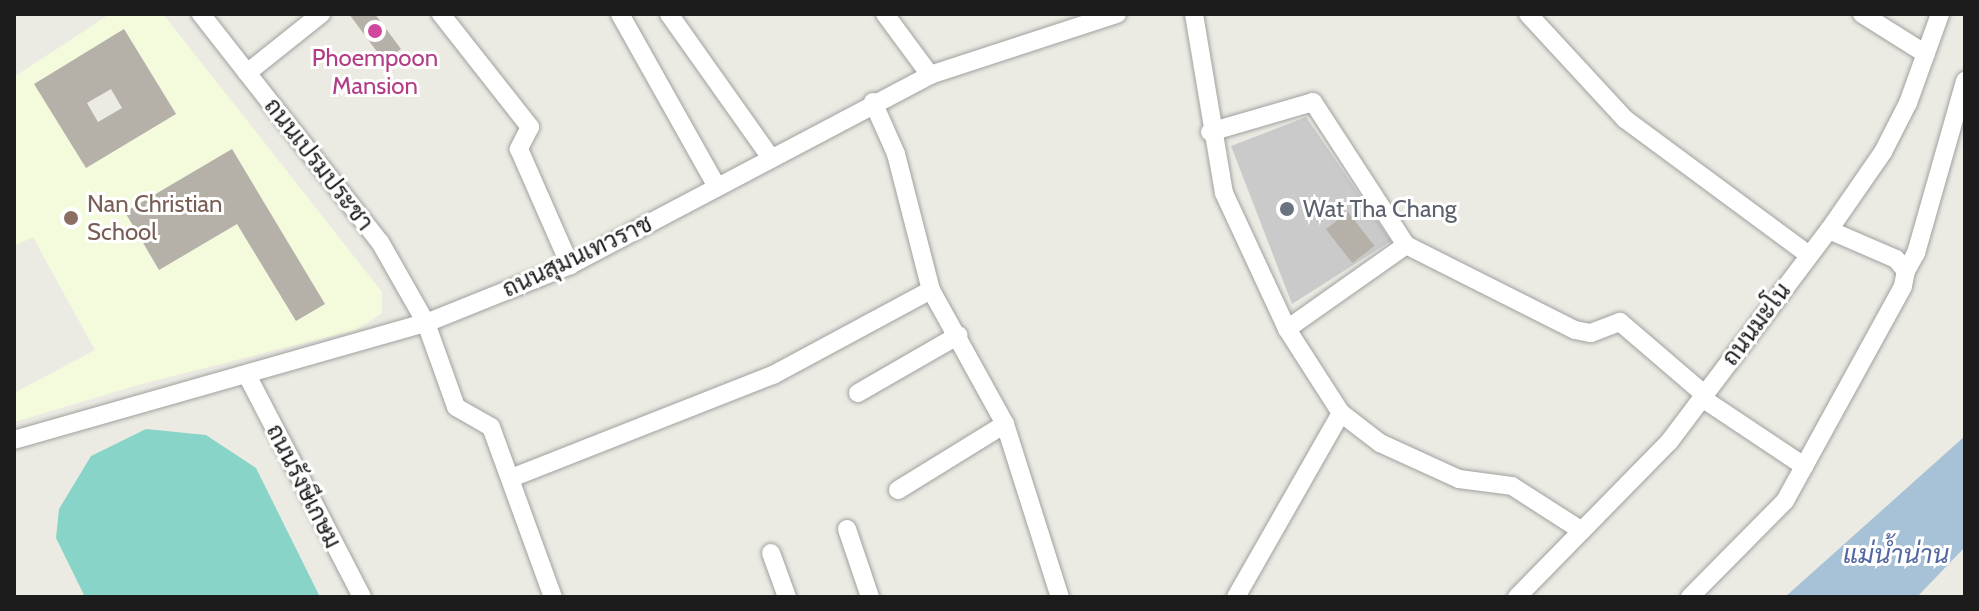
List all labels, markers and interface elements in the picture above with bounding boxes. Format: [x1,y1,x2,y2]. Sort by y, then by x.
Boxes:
marker: Phoempoon Mansion [366,22,384,40]
place label: Phoempoon Mansion [312,44,438,100]
street label: ถนนเปรมประชา [258,92,380,236]
place label: Nan Christian School [87,190,223,246]
place label: Wat Tha Chang [1303,195,1457,223]
marker: Wat Tha Chang [1278,200,1296,218]
marker: Nan Christian School [62,209,80,227]
street label: ถนนสุมนเทวราช [498,209,656,303]
street label: ถนนมะโน [1715,277,1797,371]
street label: ถนนรังษีเกษม [260,419,348,553]
water label: แม่น้ำน่าน [1843,539,1949,571]

